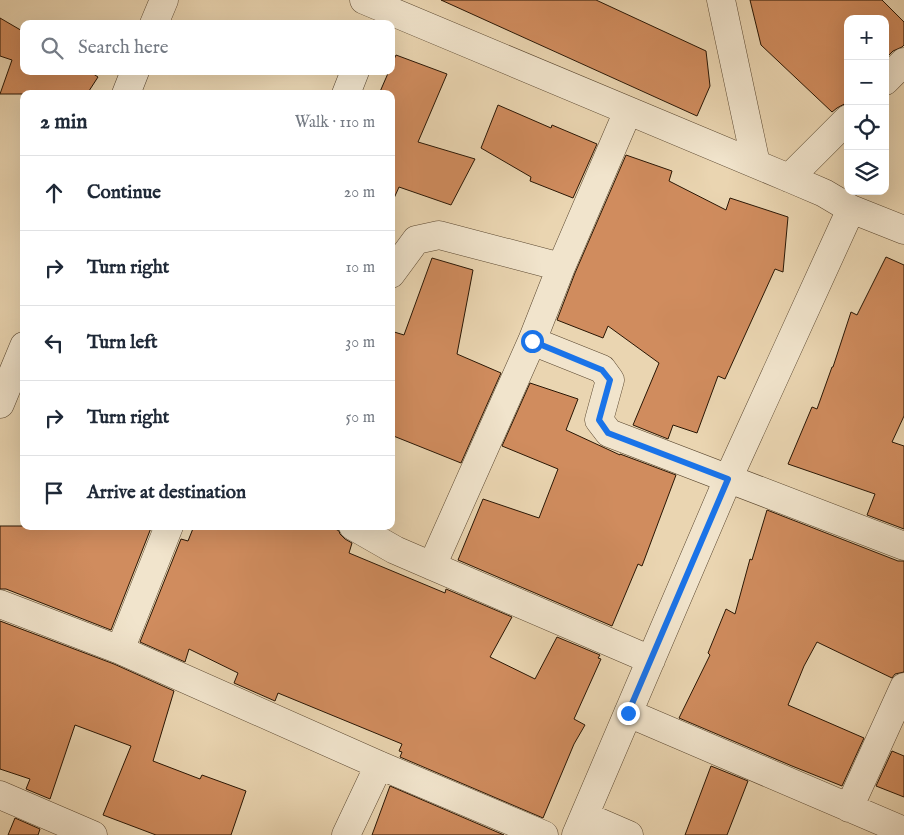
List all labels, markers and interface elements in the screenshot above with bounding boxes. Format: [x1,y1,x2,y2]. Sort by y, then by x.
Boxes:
map controls [844,15,889,195]
button: + [844,15,889,60]
search box [20,20,395,75]
icon: search [38,34,66,62]
text: Search here [78,36,169,60]
button: − [844,60,889,105]
button: locate [844,105,889,150]
text: 2 min [40,109,87,136]
text: Walk · 110 m [295,113,375,133]
button: layers [844,150,889,195]
icon: ahead [40,179,68,207]
text: Continue [87,181,161,205]
text: 20 m [344,183,375,203]
icon: right [40,254,68,282]
text: Turn right [87,256,169,280]
text: 10 m [345,258,375,278]
icon: left [40,329,68,357]
route start [521,330,544,353]
text: Turn left [87,331,158,355]
text: 30 m [345,333,375,353]
icon: right [40,404,68,432]
text: Turn right [87,406,169,430]
text: 50 m [346,408,375,428]
icon: arrive [40,479,68,507]
text: Arrive at destination [87,481,246,505]
route end [617,702,640,725]

